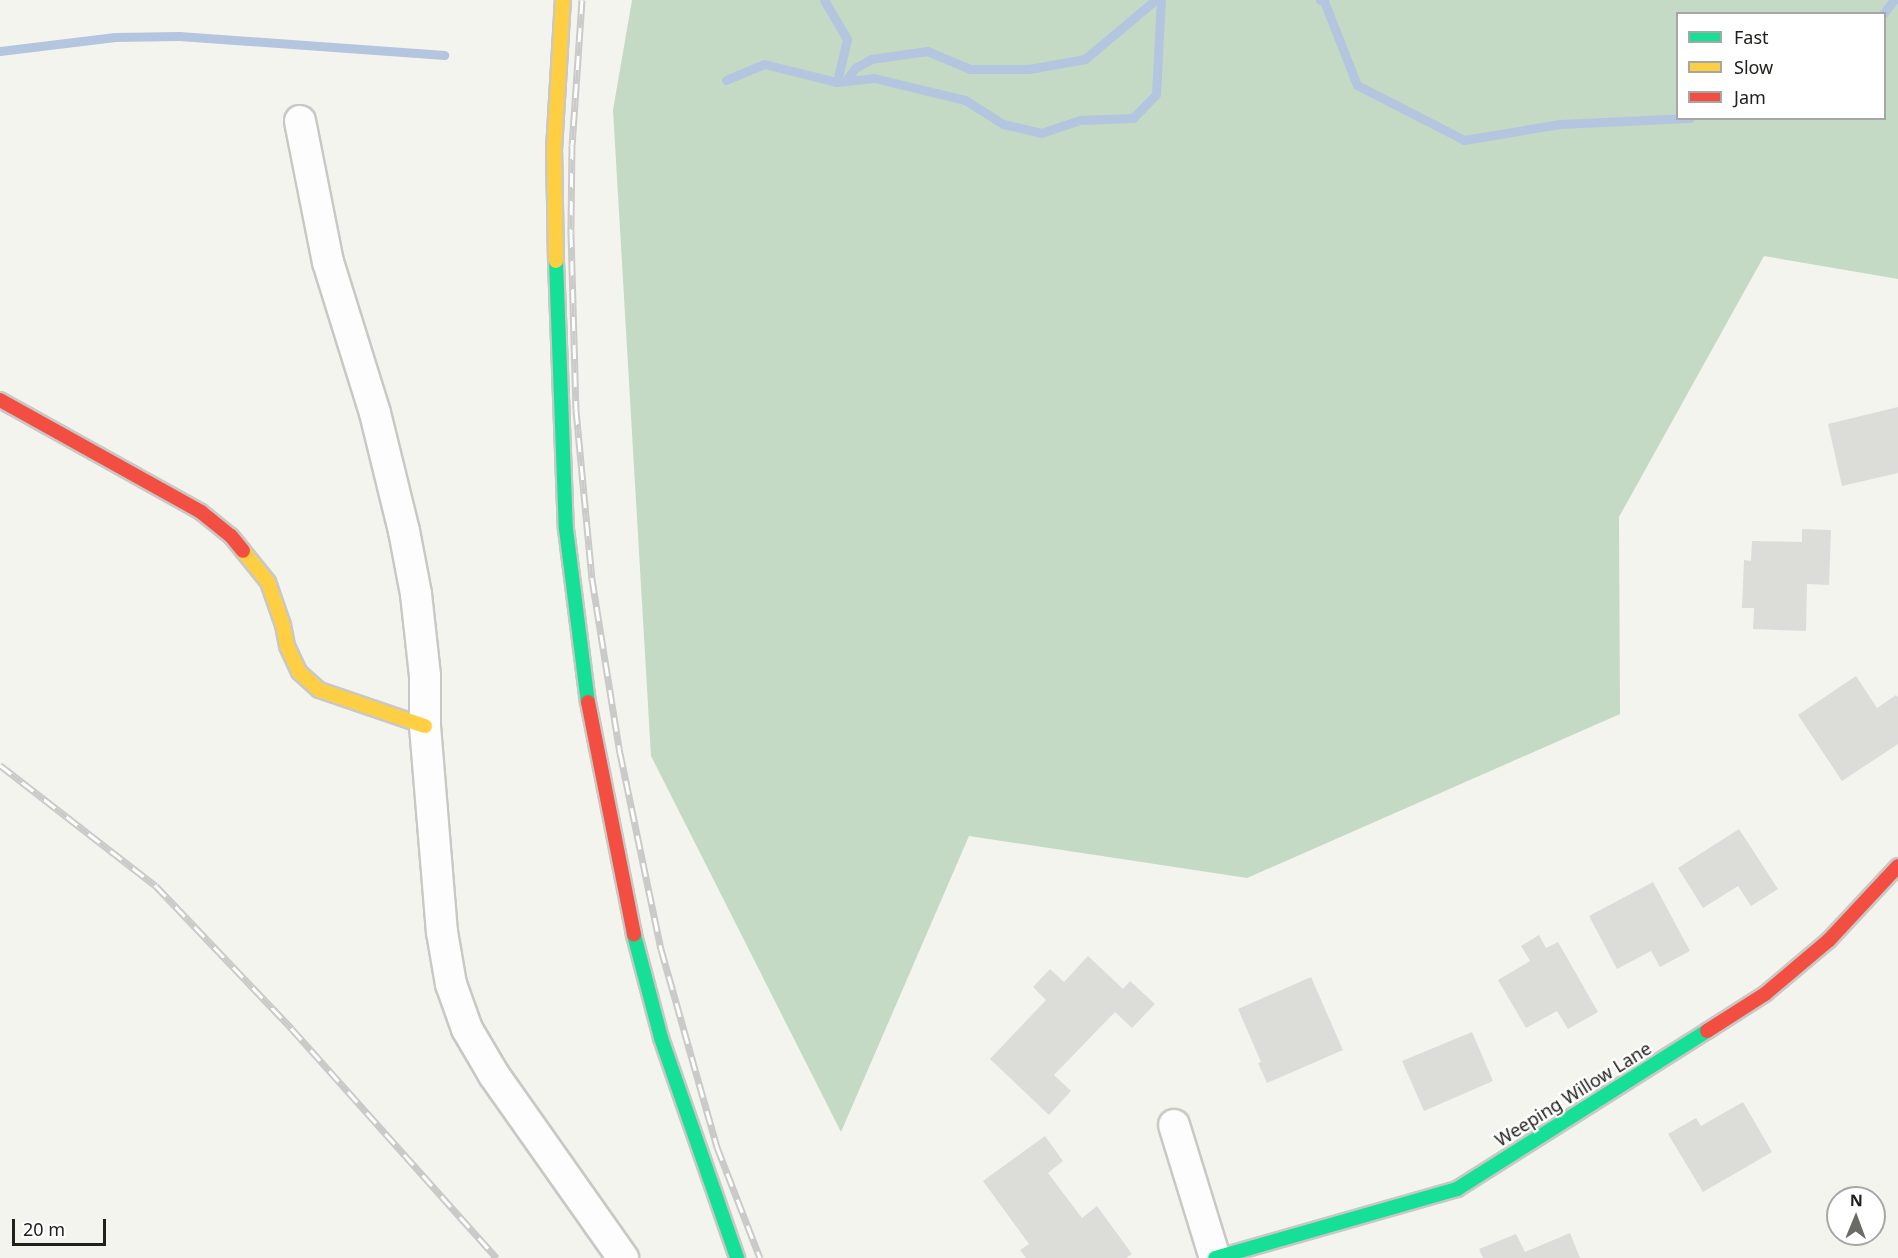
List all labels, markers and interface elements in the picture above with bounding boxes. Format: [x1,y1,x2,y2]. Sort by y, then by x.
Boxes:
legend [1676,12,1886,120]
text: Fast [1734,25,1769,49]
text: Slow [1734,55,1773,79]
text: Jam [1734,85,1766,109]
street label: Weeping Willow Lane [1491,1037,1655,1151]
north arrow [1826,1186,1886,1246]
text: N [1850,1189,1863,1211]
scale bar [15,1207,110,1245]
text: 20 m [23,1217,65,1241]

